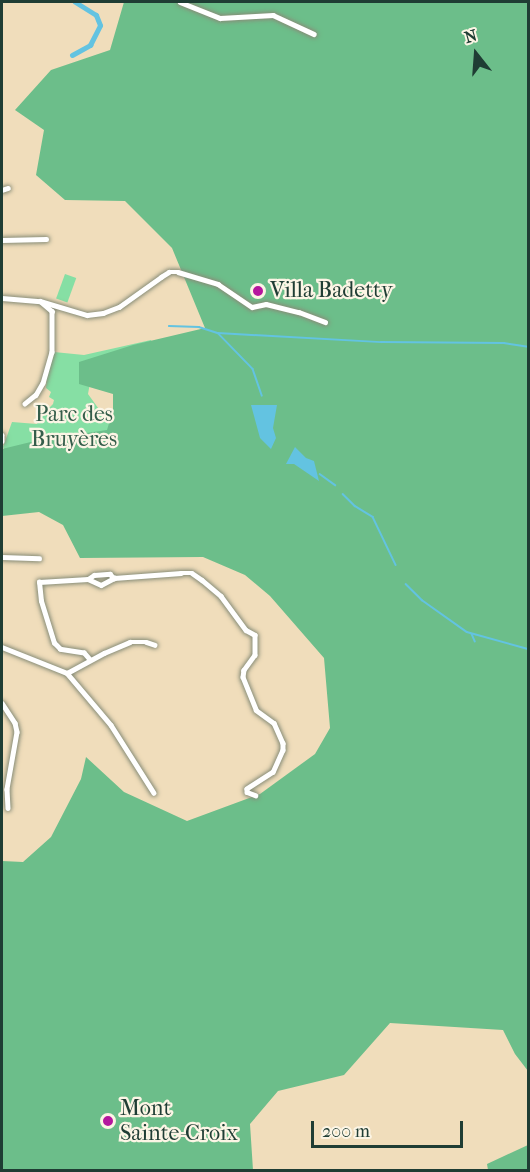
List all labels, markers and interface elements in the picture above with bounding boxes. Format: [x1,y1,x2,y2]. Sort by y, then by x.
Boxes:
north arrow [446,24,506,84]
text: N [462,25,479,47]
place label: Villa Badetty [270,278,393,304]
marker: Villa Badetty [251,284,265,298]
park label: Parc des Bruyères [31,401,117,452]
place label: Mont Sainte-Croix [120,1095,238,1146]
scale bar [314,1109,466,1147]
marker: Mont Sainte-Croix [101,1114,115,1128]
text: 200 m [322,1121,370,1142]

